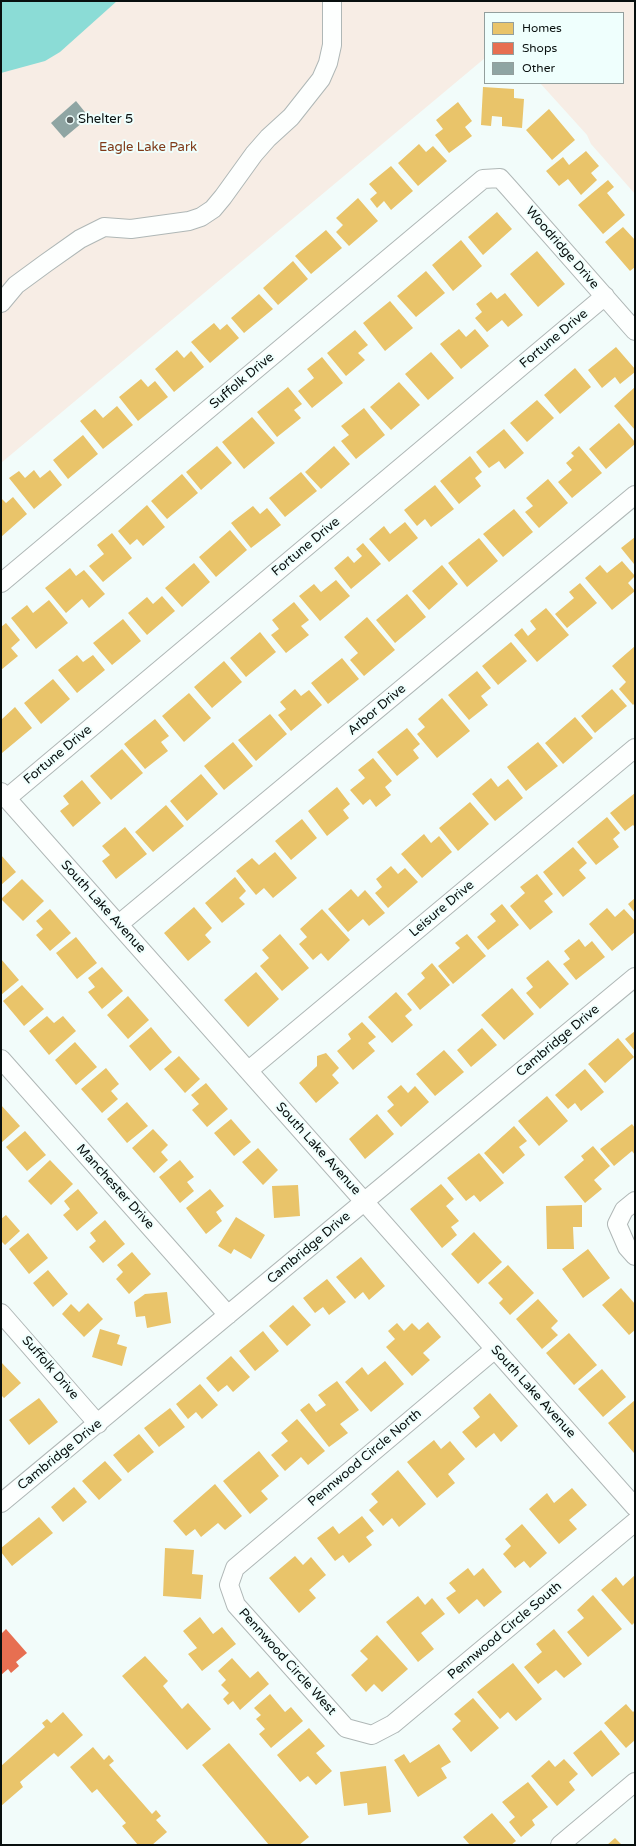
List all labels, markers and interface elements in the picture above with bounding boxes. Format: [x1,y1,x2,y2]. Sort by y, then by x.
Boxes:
legend [484,12,624,84]
text: Homes [522,21,562,35]
text: Shops [522,41,557,55]
text: Other [522,61,555,75]
place label: Shelter 5 [78,112,133,128]
marker: Shelter 5 [65,115,75,125]
park label: Eagle Lake Park [99,140,197,156]
street label: Woodridge Drive [522,204,602,292]
street label: Fortune Drive [517,306,591,372]
street label: Suffolk Drive [207,350,277,412]
street label: Fortune Drive [269,514,343,580]
street label: Arbor Drive [345,681,409,739]
street label: Fortune Drive [21,722,95,788]
street label: South Lake Avenue [57,858,149,956]
street label: Leisure Drive [406,877,478,941]
street label: Cambridge Drive [513,1002,603,1080]
street label: South Lake Avenue [272,1100,364,1198]
street label: Manchester Drive [73,1141,157,1233]
street label: Cambridge Drive [264,1209,354,1287]
street label: Suffolk Drive [18,1333,82,1403]
street label: South Lake Avenue [487,1343,579,1441]
street label: Pennwood Circle North [305,1406,425,1510]
street label: Cambridge Drive [15,1416,105,1494]
street label: Pennwood Circle South [445,1579,565,1683]
street label: Pennwood Circle West [235,1605,339,1719]

